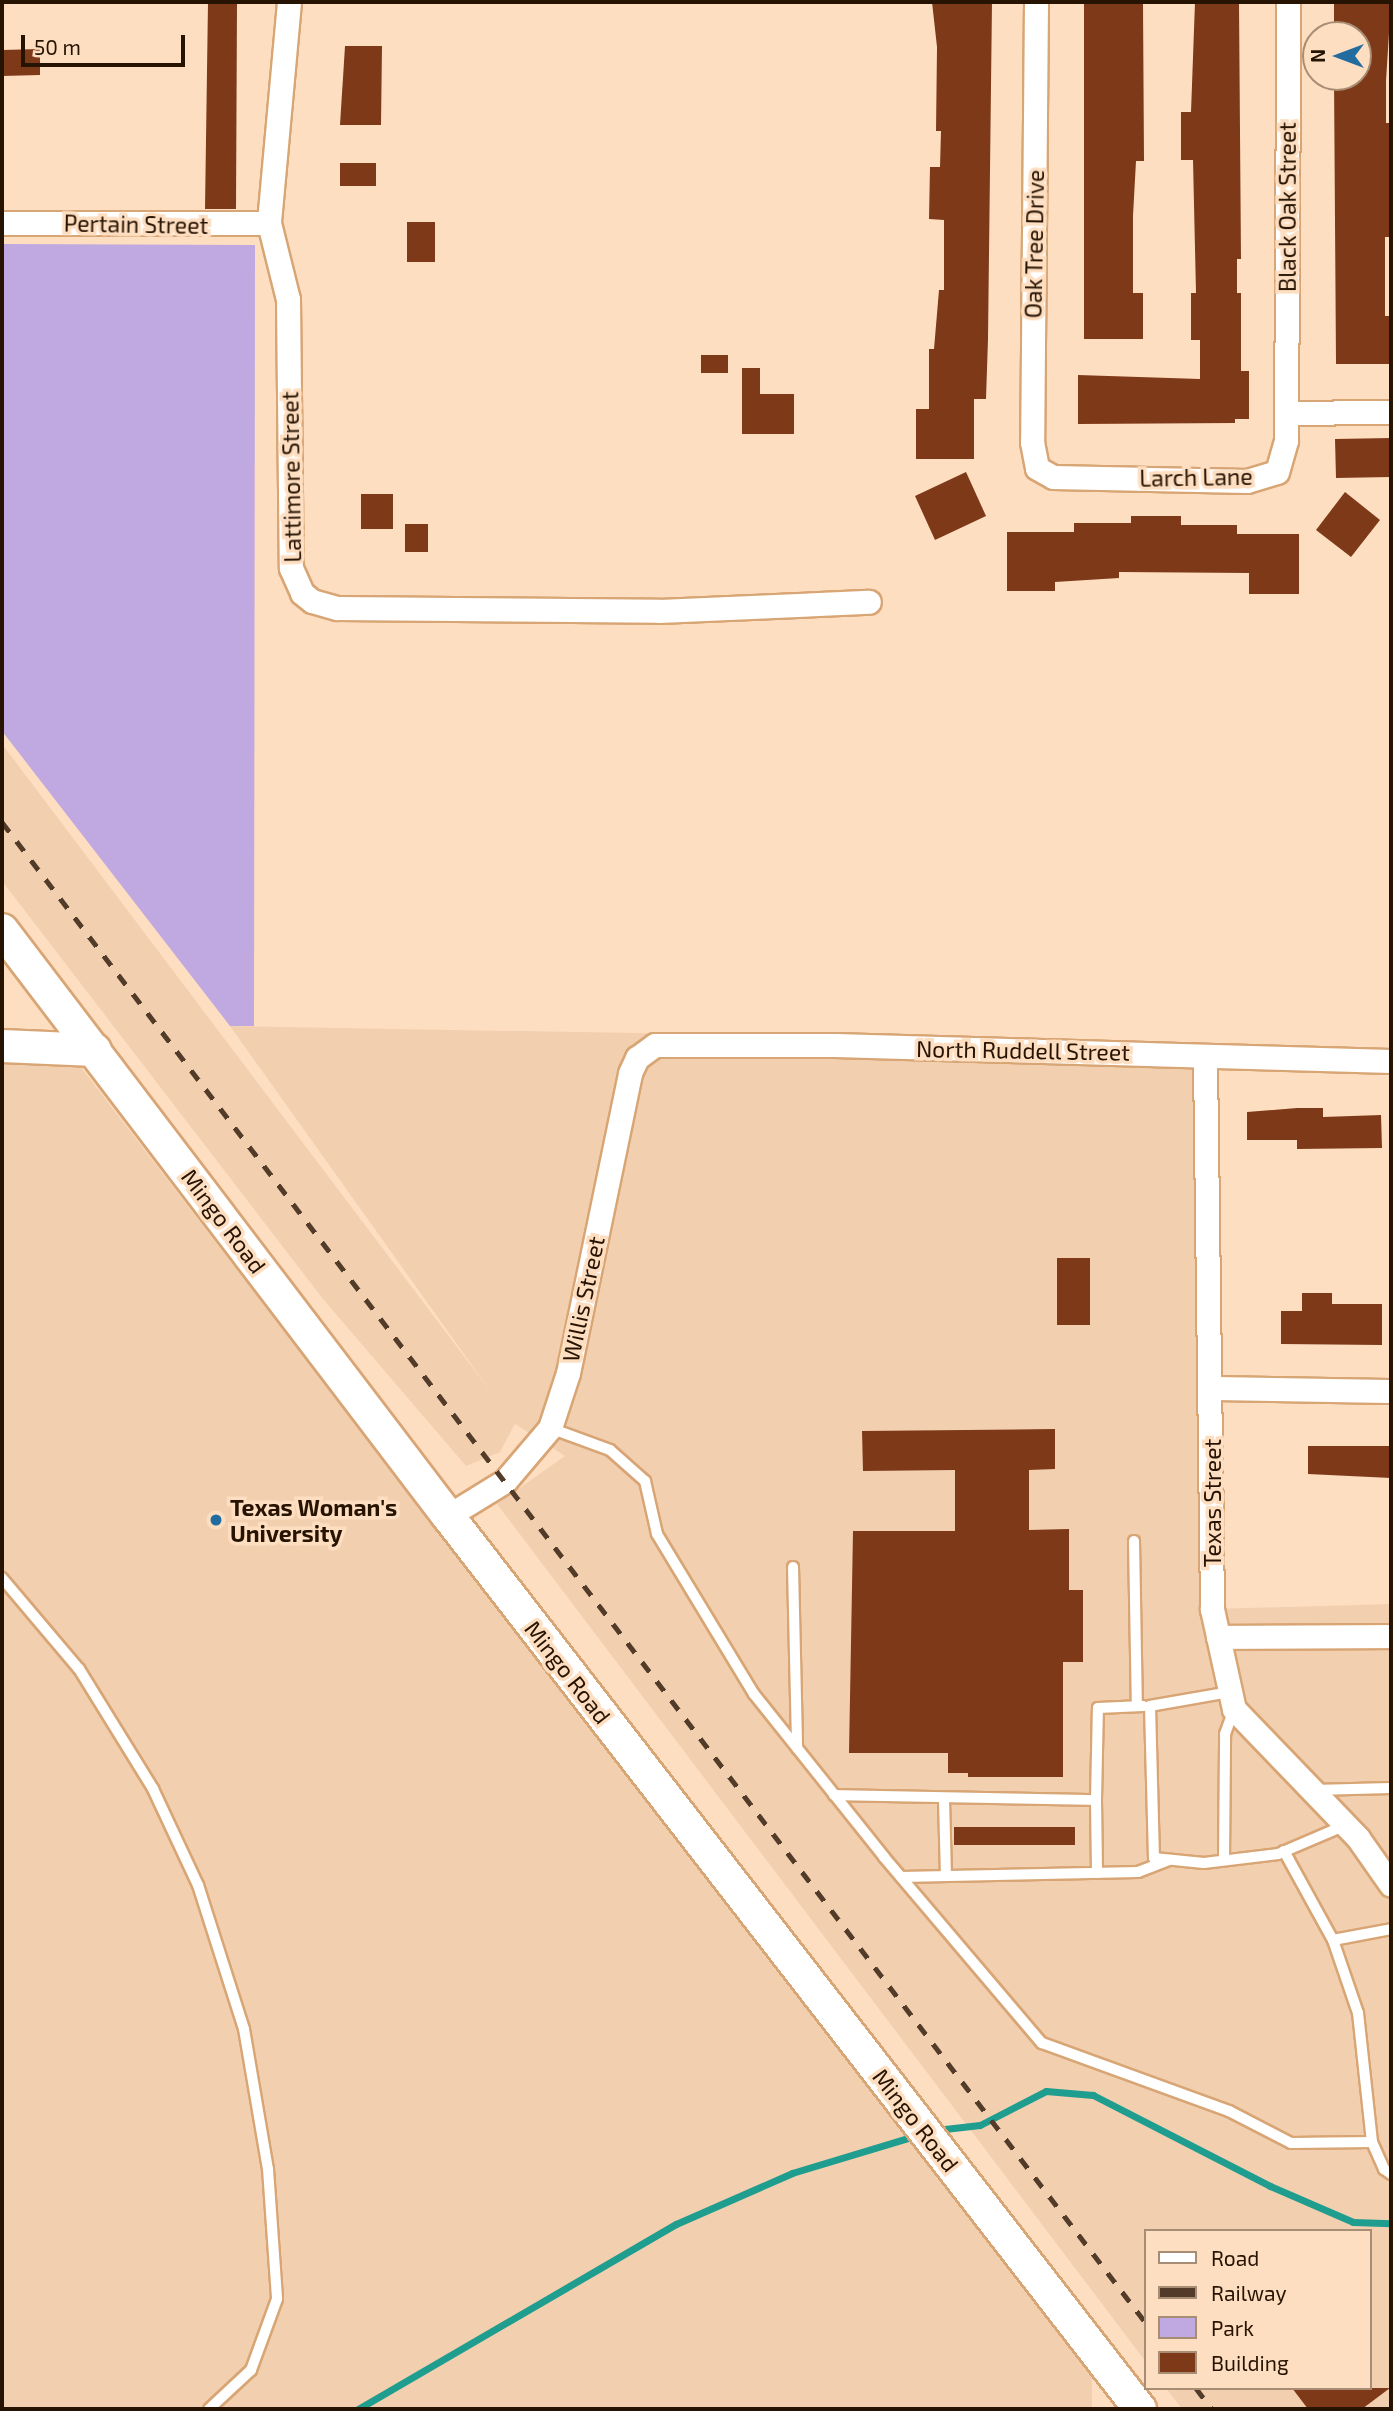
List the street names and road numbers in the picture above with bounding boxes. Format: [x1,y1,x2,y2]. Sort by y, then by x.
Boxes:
street label: Black Oak Street [1273,122,1301,292]
street label: Oak Tree Drive [1019,169,1049,319]
street label: Pertain Street [64,209,208,239]
street label: Lattimore Street [276,391,306,563]
street label: Larch Lane [1139,462,1253,492]
street label: North Ruddell Street [916,1034,1130,1066]
street label: Mingo Road [176,1164,272,1278]
street label: Willis Street [556,1234,610,1364]
street label: Texas Street [1198,1439,1226,1567]
street label: Mingo Road [519,1615,617,1729]
street label: Mingo Road [867,2063,965,2177]

